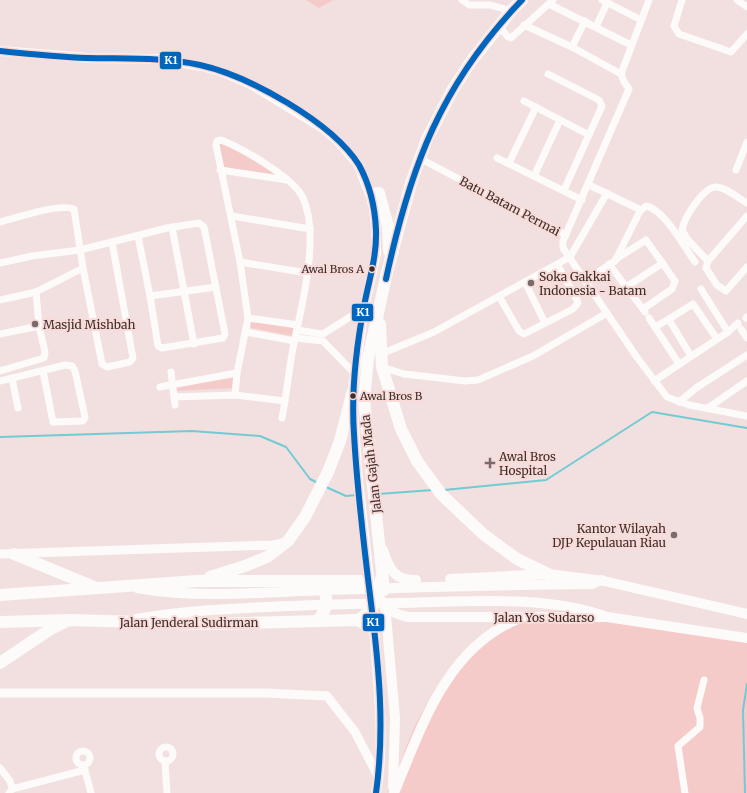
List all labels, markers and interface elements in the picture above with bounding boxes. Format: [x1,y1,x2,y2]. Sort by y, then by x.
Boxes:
line badge: K1 [159,51,182,70]
text: K1 [164,53,178,67]
street label: Batu Batam Permai [457,173,563,239]
place label: Awal Bros A [300,262,364,276]
marker: Awal Bros A [367,264,377,274]
place label: Soka Gakkai Indonesia - Batam [539,269,646,298]
marker: Soka Gakkai Indonesia - Batam [526,278,536,288]
line badge: K1 [351,303,374,322]
text: K1 [356,305,370,319]
place label: Masjid Mishbah [43,317,135,332]
marker: Masjid Mishbah [30,319,40,329]
place label: Awal Bros B [359,389,423,403]
marker: Awal Bros B [348,391,358,401]
street label: Jalan Gajah Mada [357,413,385,515]
place label: Awal Bros Hospital [498,449,556,478]
marker: Awal Bros Hospital [484,457,496,469]
place label: Kantor Wilayah DJP Kepulauan Riau [552,521,666,550]
marker: Kantor Wilayah DJP Kepulauan Riau [669,530,679,540]
street label: Jalan Yos Sudarso [493,610,594,625]
line badge: K1 [362,613,385,632]
street label: Jalan Jenderal Sudirman [118,615,259,630]
text: K1 [366,615,380,629]

